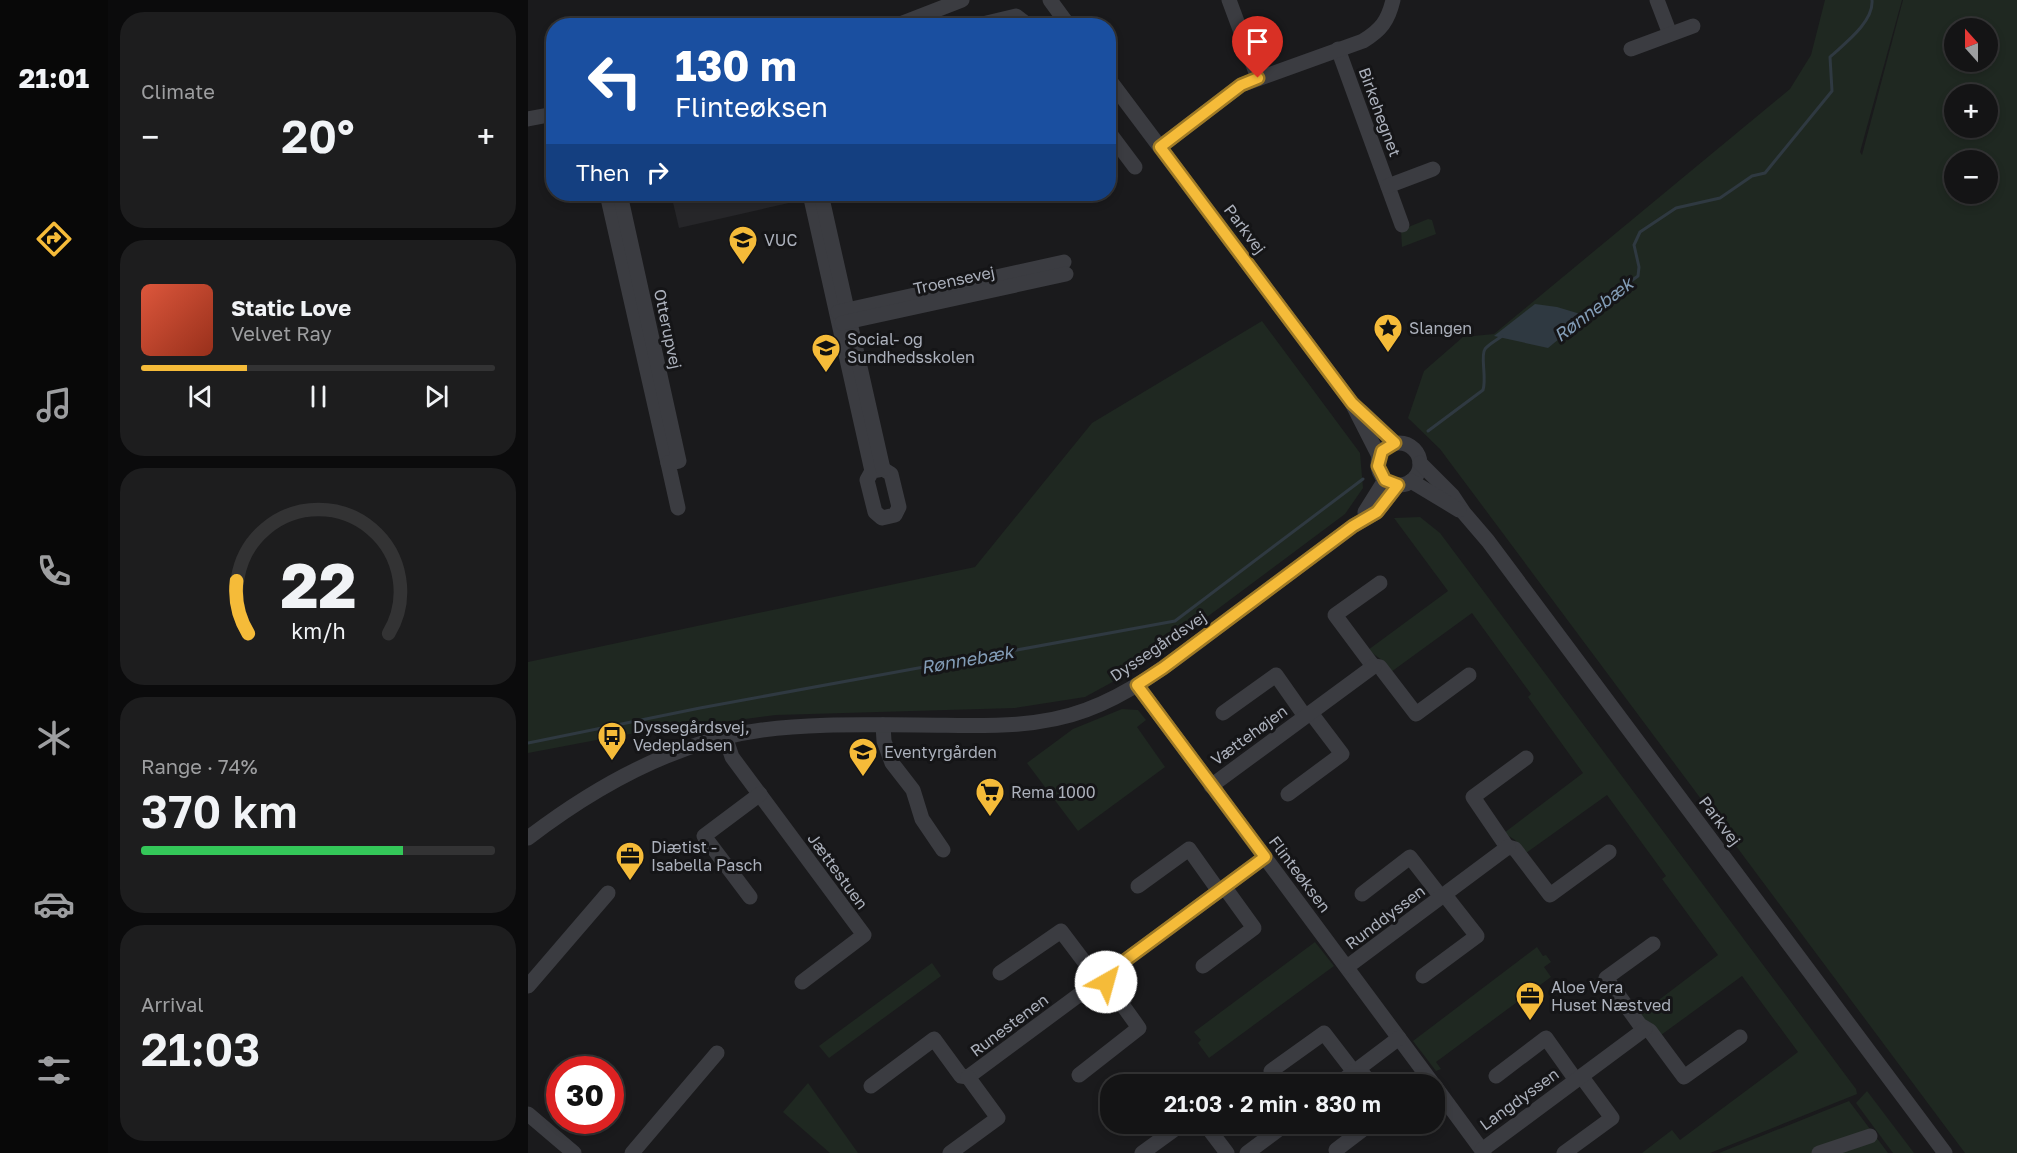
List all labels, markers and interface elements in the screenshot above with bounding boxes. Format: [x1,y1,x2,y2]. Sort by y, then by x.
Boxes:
pin [1232,16,1283,78]
north arrow [1944,18,1998,72]
map controls [1944,18,1998,204]
icon: arrive [1241,25,1274,58]
text: 130 m [675,40,797,90]
icon: left [576,42,654,120]
text: 21:01 [19,62,89,94]
street label: Birkehegnet [1355,65,1405,159]
text: Climate [141,79,215,103]
button: + [1944,84,1998,138]
text: Flinteøksen [675,91,828,123]
text: 20° [281,109,355,163]
text: − [141,117,159,156]
text: + [477,117,495,156]
button: − [1944,150,1998,204]
icon: right [641,156,674,189]
text: Then [576,159,629,186]
street label: Parkvej [1220,200,1270,258]
icon: directions [33,218,75,260]
school or university icon: VUC [727,224,759,266]
place label: VUC [764,230,797,250]
street label: Troensevej [911,262,997,298]
water label: Rønnebæk [1549,271,1638,346]
street label: Otterupvej [650,287,686,371]
text: Static Love [231,294,351,321]
place icon: Slangen [1372,312,1404,354]
place label: Slangen [1409,318,1472,338]
text: Velvet Ray [231,321,332,345]
place label: Social- og Sundhedsskolen [847,329,975,367]
school or university icon: Social- og Sundhedsskolen [810,332,842,374]
icon: previous [184,380,217,413]
icon: pause [302,380,335,413]
icon: next [420,380,453,413]
icon: music [33,384,75,426]
text: 22 [280,547,356,622]
icon: phone [33,550,75,592]
street label: Dyssegårdsvej [1106,606,1210,686]
text: km/h [291,618,345,644]
water label: Rønnebæk [919,640,1017,678]
street label: Vættehøjen [1207,701,1291,769]
icon: climate [33,717,75,759]
place label: Dyssegårdsvej, Vedepladsen [633,717,750,755]
bus stop icon: Dyssegårdsvej, Vedepladsen [596,720,628,762]
school or university icon: Eventyrgården [847,736,879,778]
place label: Eventyrgården [884,742,997,762]
text: Range · 74% [141,754,258,778]
supermarket icon: Rema 1000 [974,776,1006,818]
place label: Rema 1000 [1011,782,1096,802]
text: 370 km [141,784,298,838]
street label: Parkvej [1695,792,1745,850]
street label: Jættestuen [804,829,872,913]
street label: Flinteøksen [1265,832,1335,916]
place label: Diætist - Isabella Pasch [651,837,762,875]
office icon: Diætist - Isabella Pasch [614,840,646,882]
street label: Runddyssen [1341,880,1429,954]
icon: car [33,883,75,925]
position arrow [1074,950,1138,1014]
place label: Aloe Vera Huset Næstved [1551,977,1671,1015]
office icon: Aloe Vera Huset Næstved [1514,980,1546,1022]
street label: Runestenen [966,989,1052,1061]
text: Arrival [141,992,204,1016]
text: 21:03 [141,1022,261,1076]
icon: filters [33,1049,75,1091]
speed limit sign: 30 [546,1056,624,1134]
street label: Langdyssen [1476,1064,1562,1134]
text: 21:03 · 2 min · 830 m [1164,1090,1381,1117]

